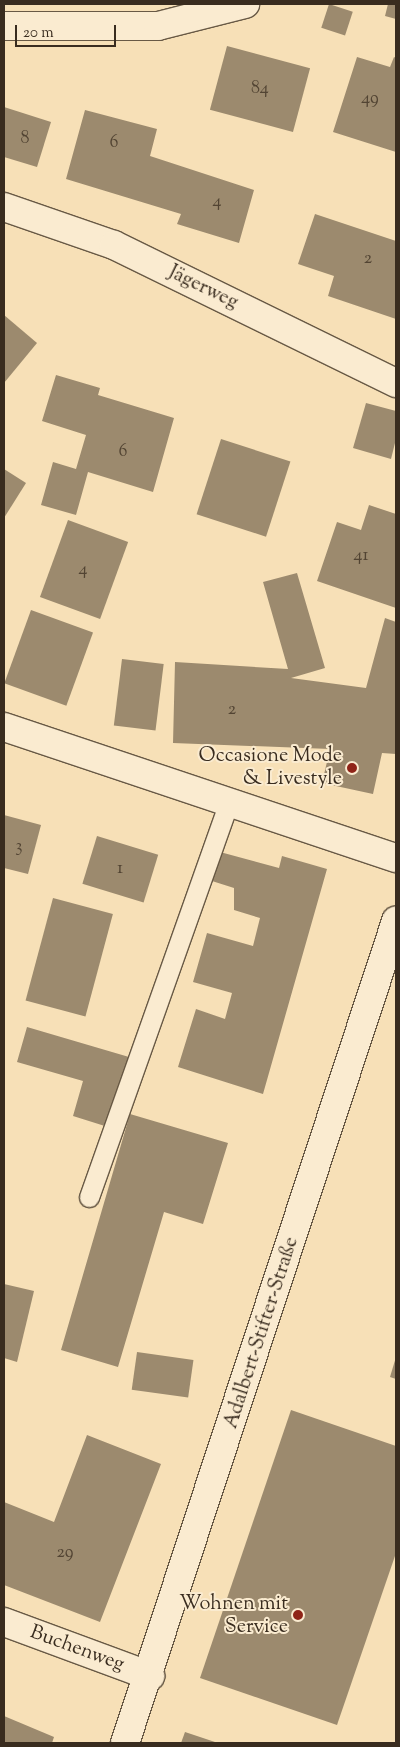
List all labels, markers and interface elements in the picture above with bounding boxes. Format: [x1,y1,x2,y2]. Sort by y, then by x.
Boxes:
scale bar [18,15,119,47]
text: 20 m [23,23,54,44]
house number: 84 [251,78,269,100]
house number: 49 [361,88,379,110]
house number: 8 [21,128,29,150]
house number: 6 [110,132,118,154]
house number: 4 [212,191,222,213]
house number: 2 [364,248,372,270]
street label: Jägerweg [164,261,242,315]
house number: 6 [119,441,127,463]
house number: 41 [353,545,369,567]
house number: 4 [78,559,88,581]
house number: 2 [228,699,236,721]
place label: Occasione Mode & Livestyle [199,744,342,791]
marker: Occasione Mode & Livestyle [346,762,358,774]
house number: 3 [15,836,23,858]
house number: 1 [117,858,123,880]
street label: Adalbert-Stifter-Straße [220,1234,304,1432]
house number: 29 [56,1542,74,1564]
place label: Wohnen mit Service [179,1592,288,1639]
marker: Wohnen mit Service [292,1609,304,1621]
street label: Buchenweg [27,1621,127,1677]

